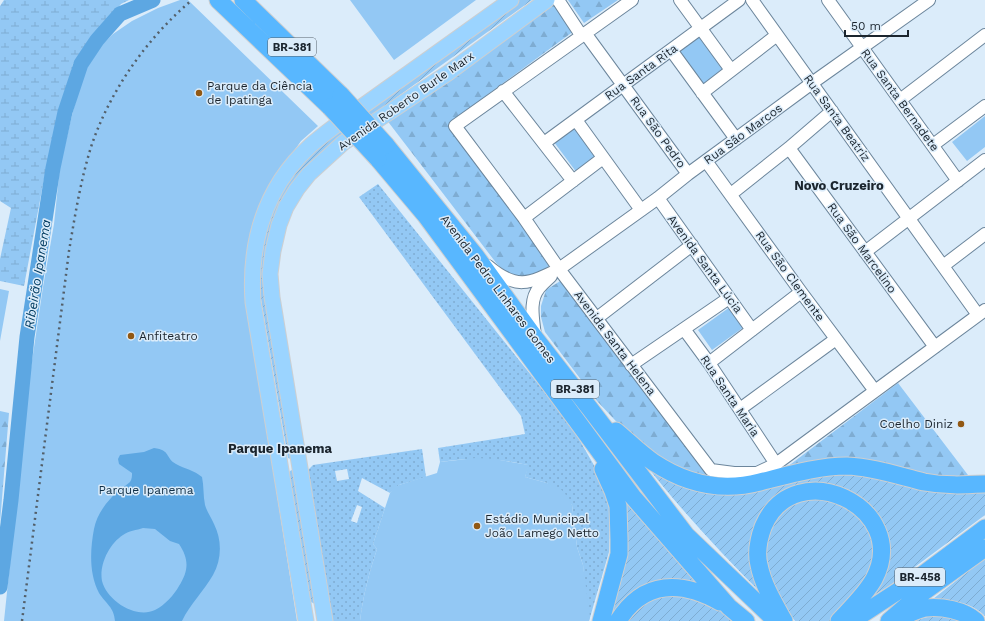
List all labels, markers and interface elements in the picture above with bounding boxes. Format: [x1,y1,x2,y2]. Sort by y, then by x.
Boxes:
scale bar [845,12,908,38]
text: 50 m [851,19,881,33]
road number: BR-381 [268,38,316,56]
street label: Rua Santa Rita [602,41,680,103]
street label: Rua Santa Bernadete [858,46,942,154]
street label: Avenida Roberto Burle Marx [335,49,477,153]
street label: Rua Santa Beatriz [801,72,873,164]
place label: Parque da Ciência de Ipatinga [207,79,313,107]
marker: Parque da Ciência de Ipatinga [194,88,204,98]
street label: Rua São Pedro [627,93,689,171]
street label: Rua São Marcos [701,101,785,167]
district label: Novo Cruzeiro [794,178,884,193]
street label: Rua São Marcelino [825,200,899,296]
street label: Avenida Pedro Linhares Gomes [438,212,558,366]
street label: Avenida Santa Lúcia [665,212,745,316]
water label: Ribeirão Ipanema [21,218,54,330]
street label: Rua São Clemente [753,228,827,324]
street label: Avenida Santa Helena [571,288,659,398]
place label: Anfiteatro [139,329,198,343]
marker: Anfiteatro [126,331,136,341]
street label: Rua Santa Maria [698,353,762,439]
road number: BR-381 [551,380,599,398]
place label: Coelho Diniz [879,417,953,431]
marker: Coelho Diniz [956,419,966,429]
district label: Parque Ipanema [228,441,333,456]
park label: Parque Ipanema [98,483,194,497]
place label: Estádio Municipal João Lamego Netto [485,512,599,540]
marker: Estádio Municipal João Lamego Netto [472,521,482,531]
road number: BR-458 [895,568,945,586]

